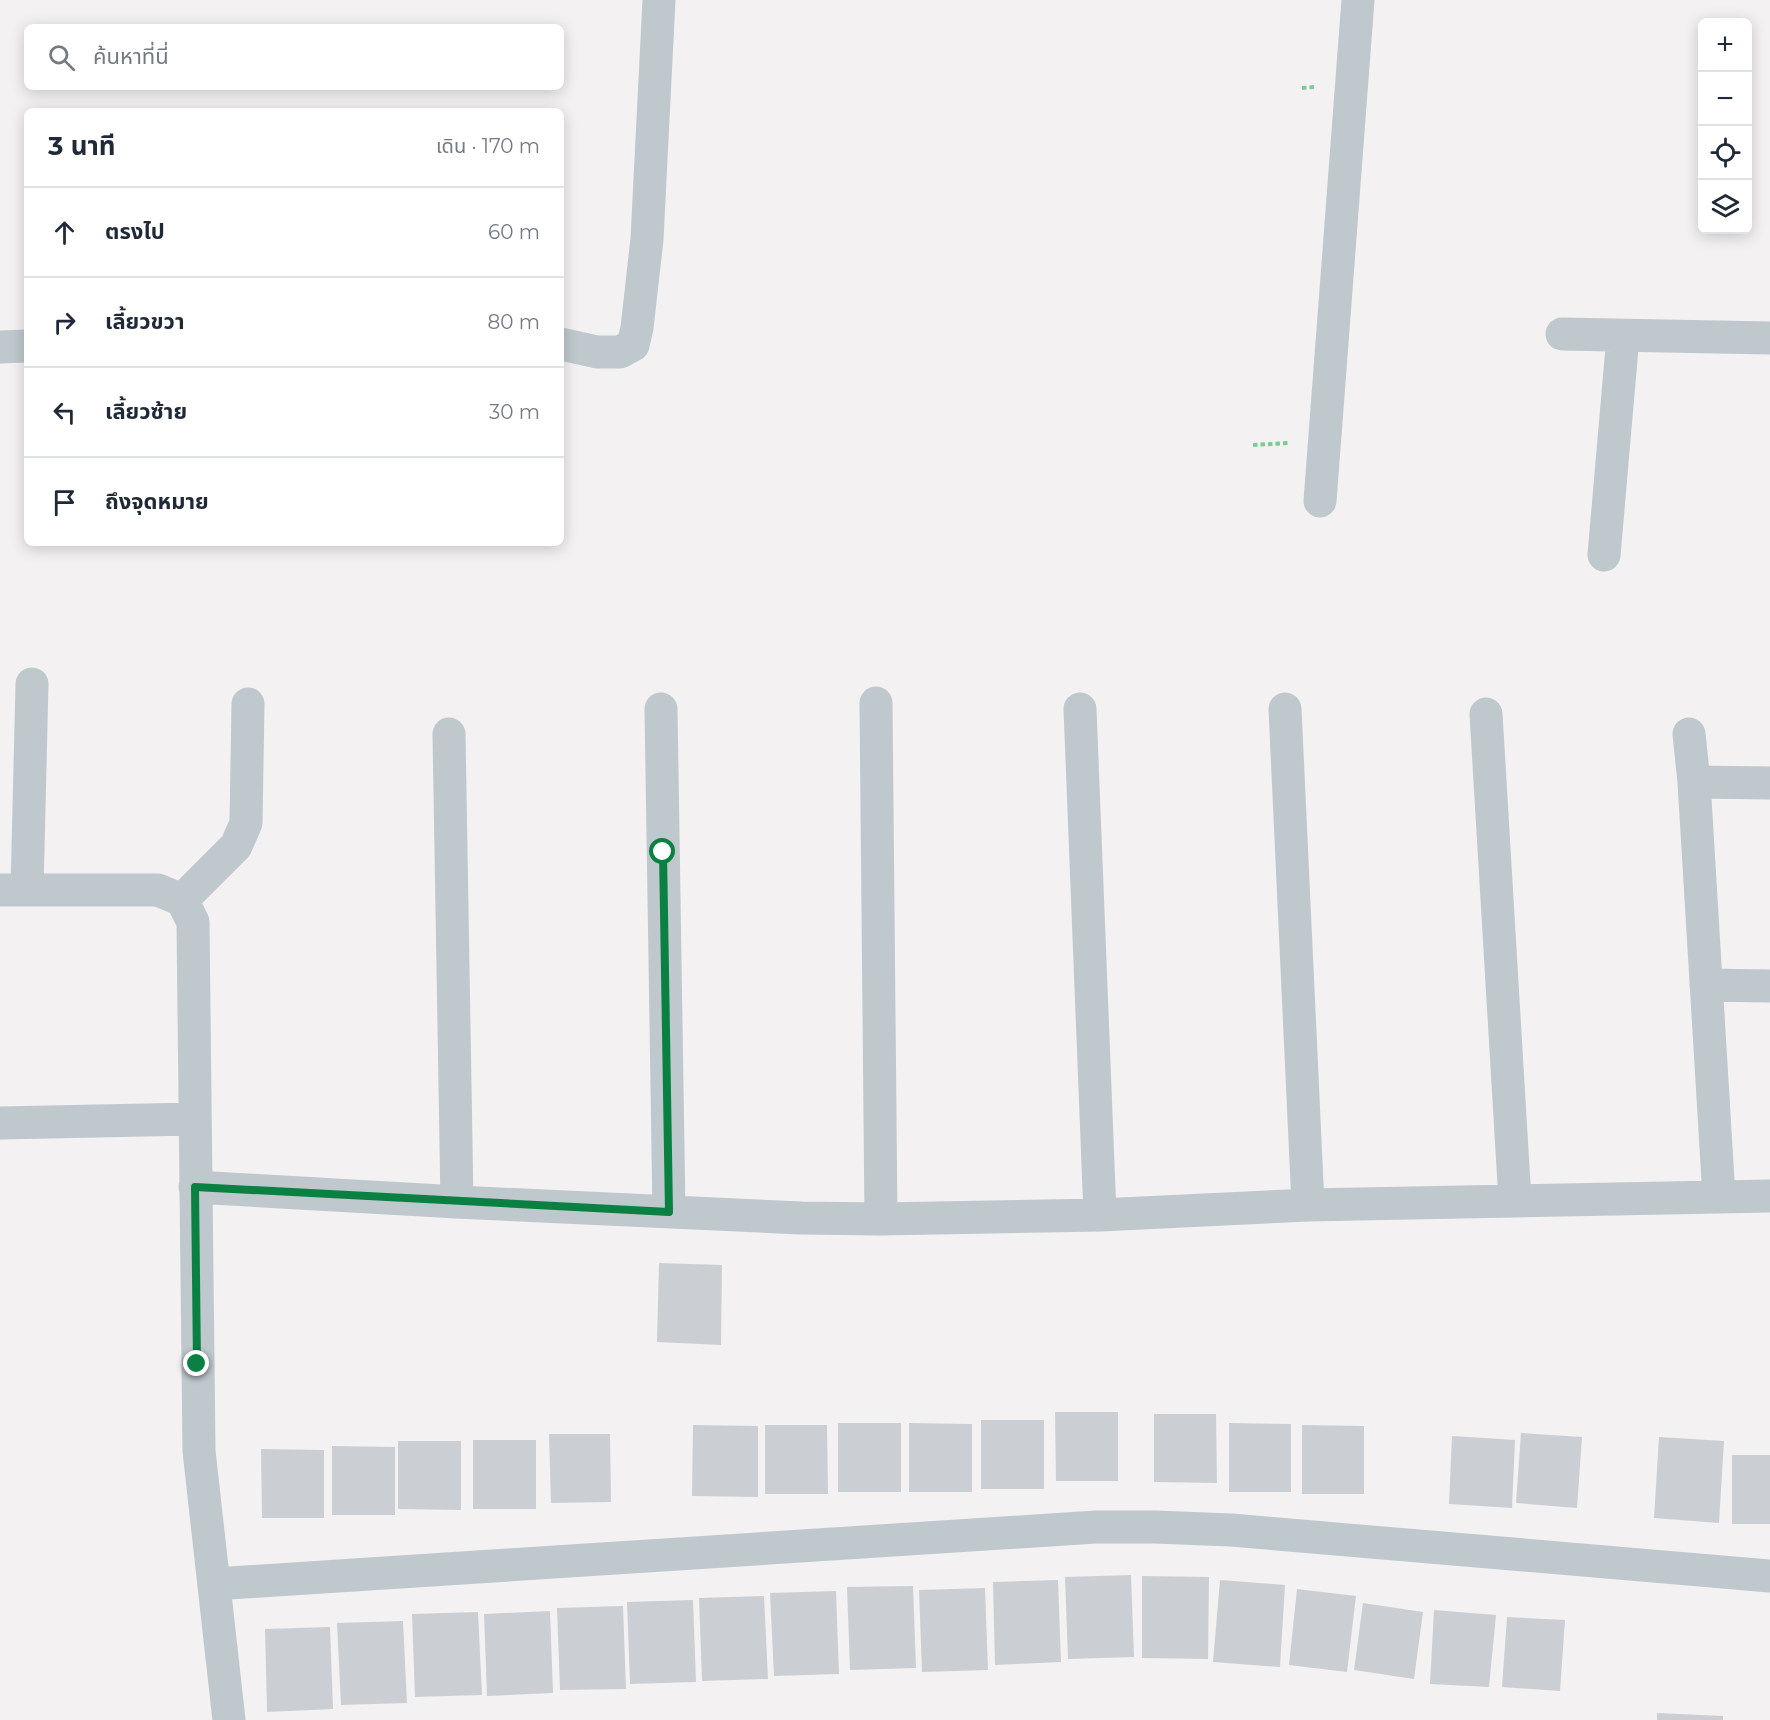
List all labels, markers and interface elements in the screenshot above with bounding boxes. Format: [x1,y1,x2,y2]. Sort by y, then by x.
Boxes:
map controls [1698,18,1752,234]
button: + [1698,18,1752,72]
search box [24,24,564,90]
icon: search [45,41,78,74]
text: ค้นหาที่นี่ [93,43,169,70]
button: − [1698,72,1752,126]
button: locate [1698,126,1752,180]
text: 3 นาที [48,130,116,162]
text: เดิน · 170 m [436,134,540,158]
button: layers [1698,180,1752,234]
icon: ahead [48,216,81,249]
text: ตรงไป [105,218,165,245]
text: 60 m [488,220,540,244]
icon: right [48,306,81,339]
text: เลี้ยวขวา [105,308,185,335]
text: 80 m [488,310,540,334]
icon: left [48,396,81,429]
text: เลี้ยวซ้าย [105,398,187,425]
text: 30 m [489,400,540,424]
icon: arrive [48,486,81,519]
text: ถึงจุดหมาย [105,488,209,515]
route start [649,838,675,864]
route end [183,1350,209,1376]

